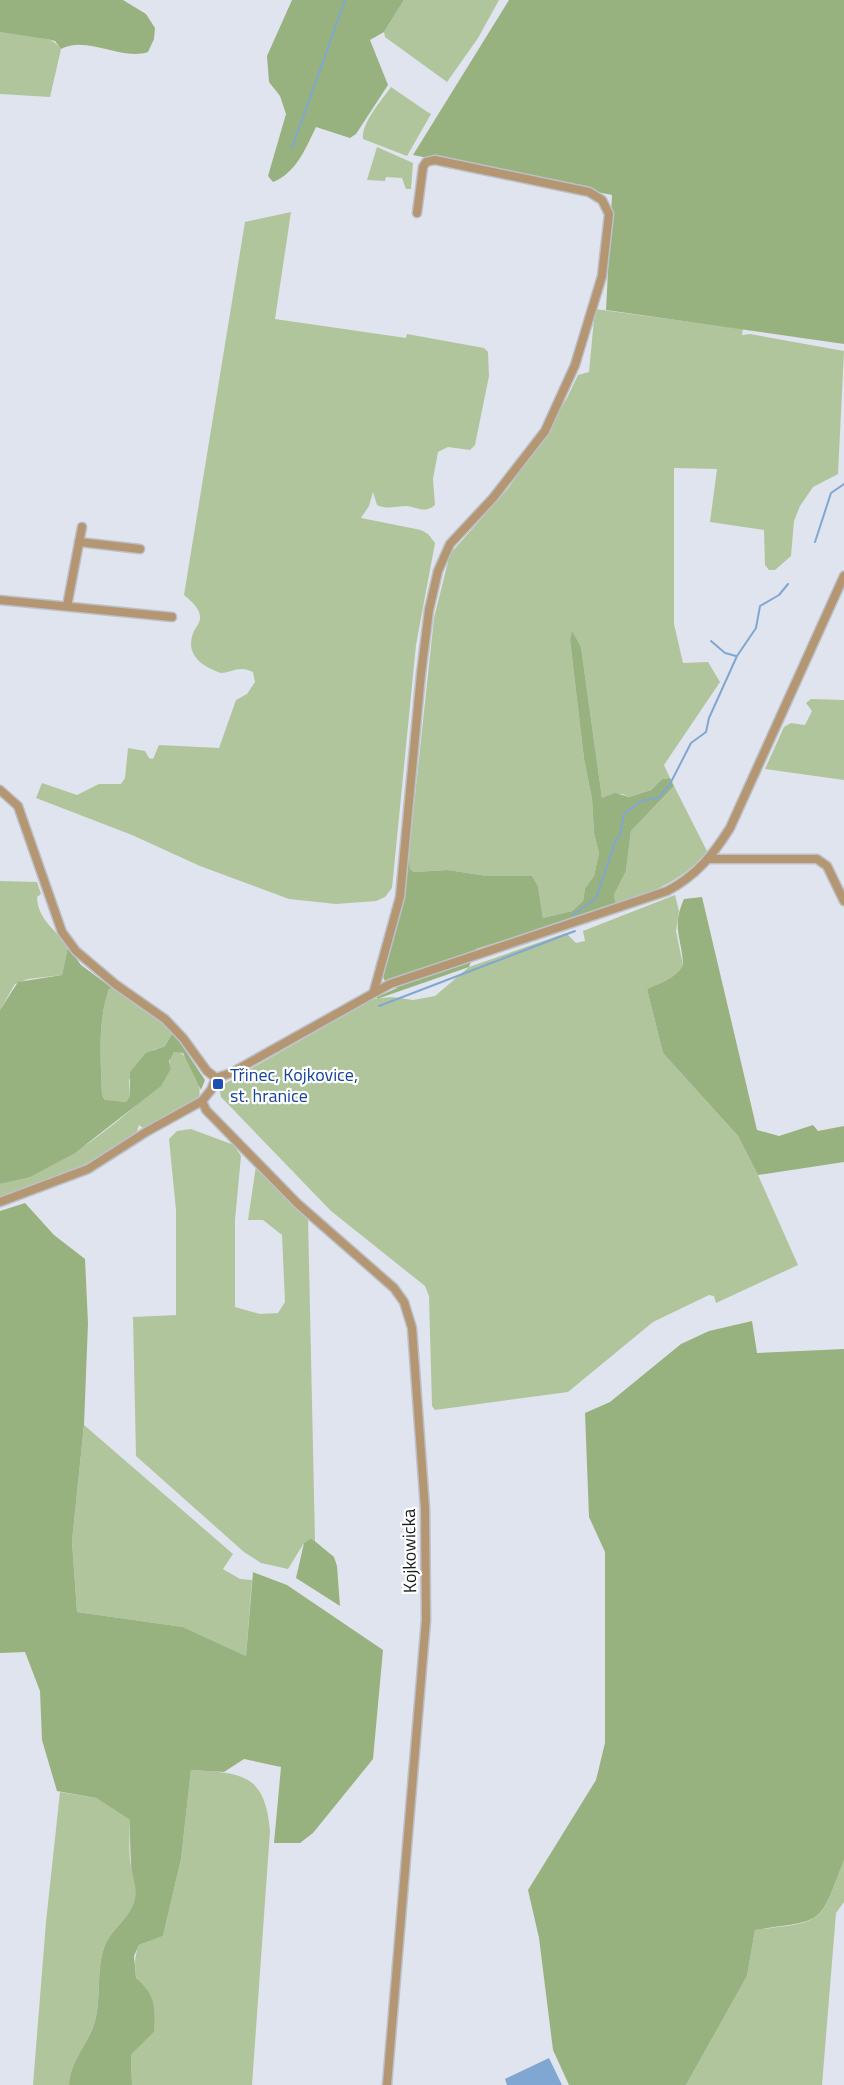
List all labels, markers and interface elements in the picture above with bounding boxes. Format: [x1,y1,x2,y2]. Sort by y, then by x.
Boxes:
place label: Třinec, Kojkovice, st. hranice [230,1061,358,1109]
marker: Třinec, Kojkovice, st. hranice [211,1077,225,1091]
street label: Kojkowicka [395,1509,423,1593]

